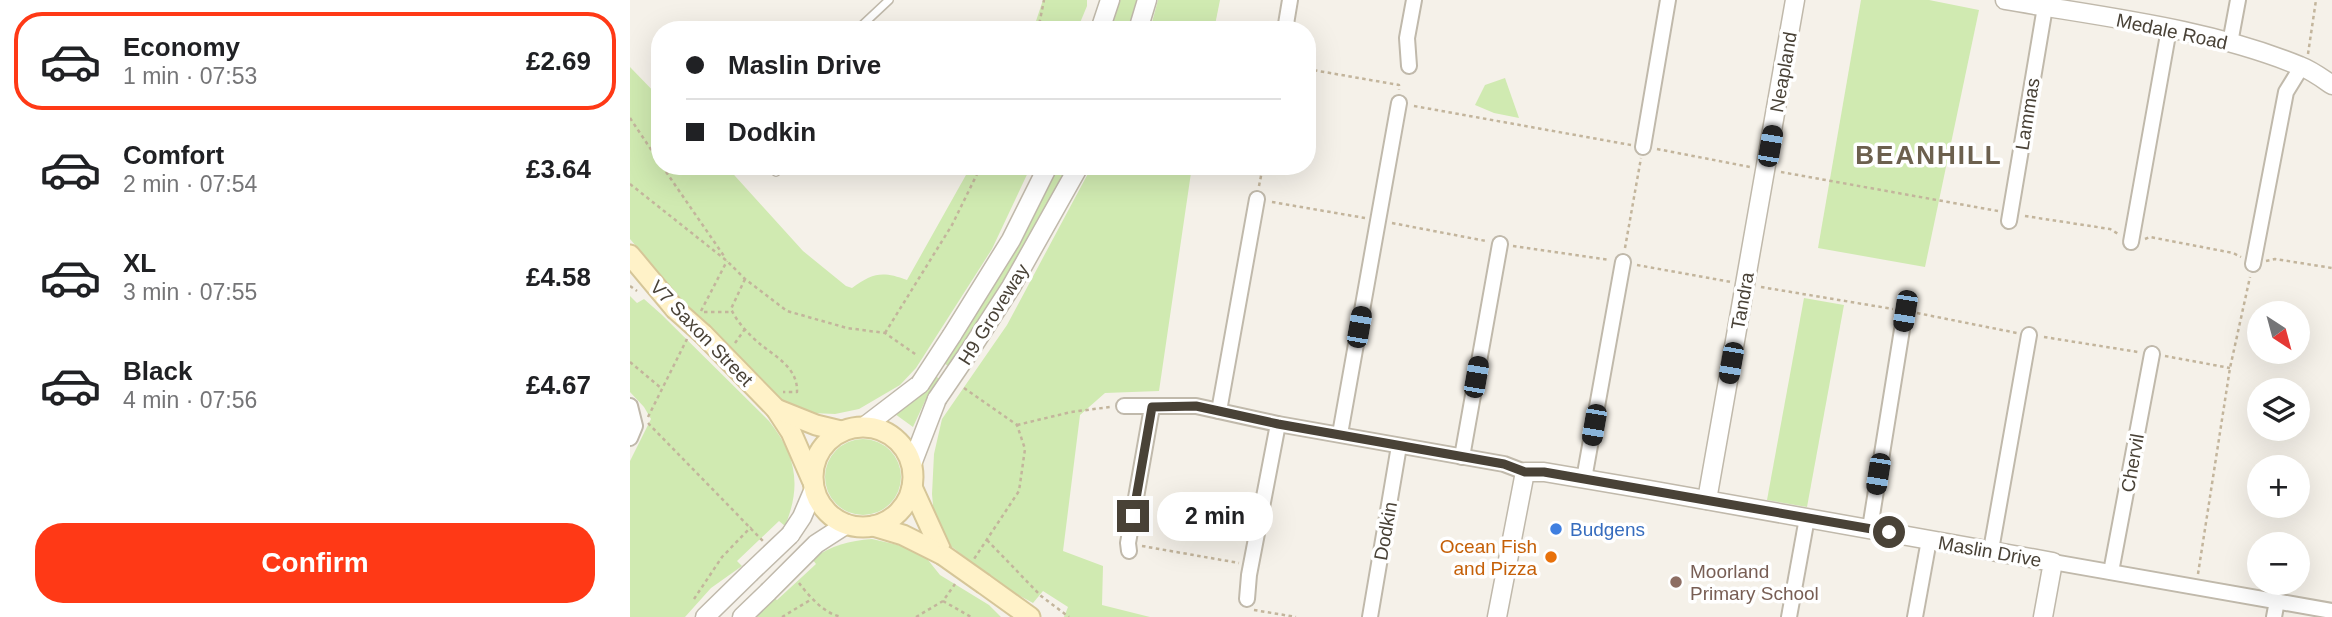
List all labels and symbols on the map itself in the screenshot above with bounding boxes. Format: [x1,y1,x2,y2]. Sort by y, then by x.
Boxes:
street label: Medale Road [2114,9,2229,54]
street label: Neapland [1766,30,1801,114]
street label: Lammas [2011,76,2044,152]
car [1757,123,1784,169]
district label: BEANHILL [1855,140,2003,170]
street label: H9 Groveway [954,259,1033,369]
street label: Tandra [1727,270,1758,332]
street label: V7 Saxon Street [646,276,758,391]
car [1892,289,1919,333]
north arrow [2247,301,2310,364]
car [1346,304,1373,350]
car [1718,340,1745,386]
car [1463,354,1490,400]
car [1581,402,1608,448]
street label: Chervil [2117,432,2148,494]
car [1865,452,1892,496]
callout: 2 min [1158,491,1273,540]
route end [1117,500,1149,532]
street label: Dodkin [1370,500,1401,562]
route start [1873,516,1905,548]
place label: Budgens [1570,519,1645,540]
marker: Budgens [1548,521,1564,537]
street label: Maslin Drive [1937,532,2043,571]
place label: Ocean Fish and Pizza [1440,536,1537,579]
marker: Ocean Fish and Pizza [1543,549,1559,565]
place label: Moorland Primary School [1690,561,1819,604]
marker: Moorland Primary School [1668,574,1684,590]

